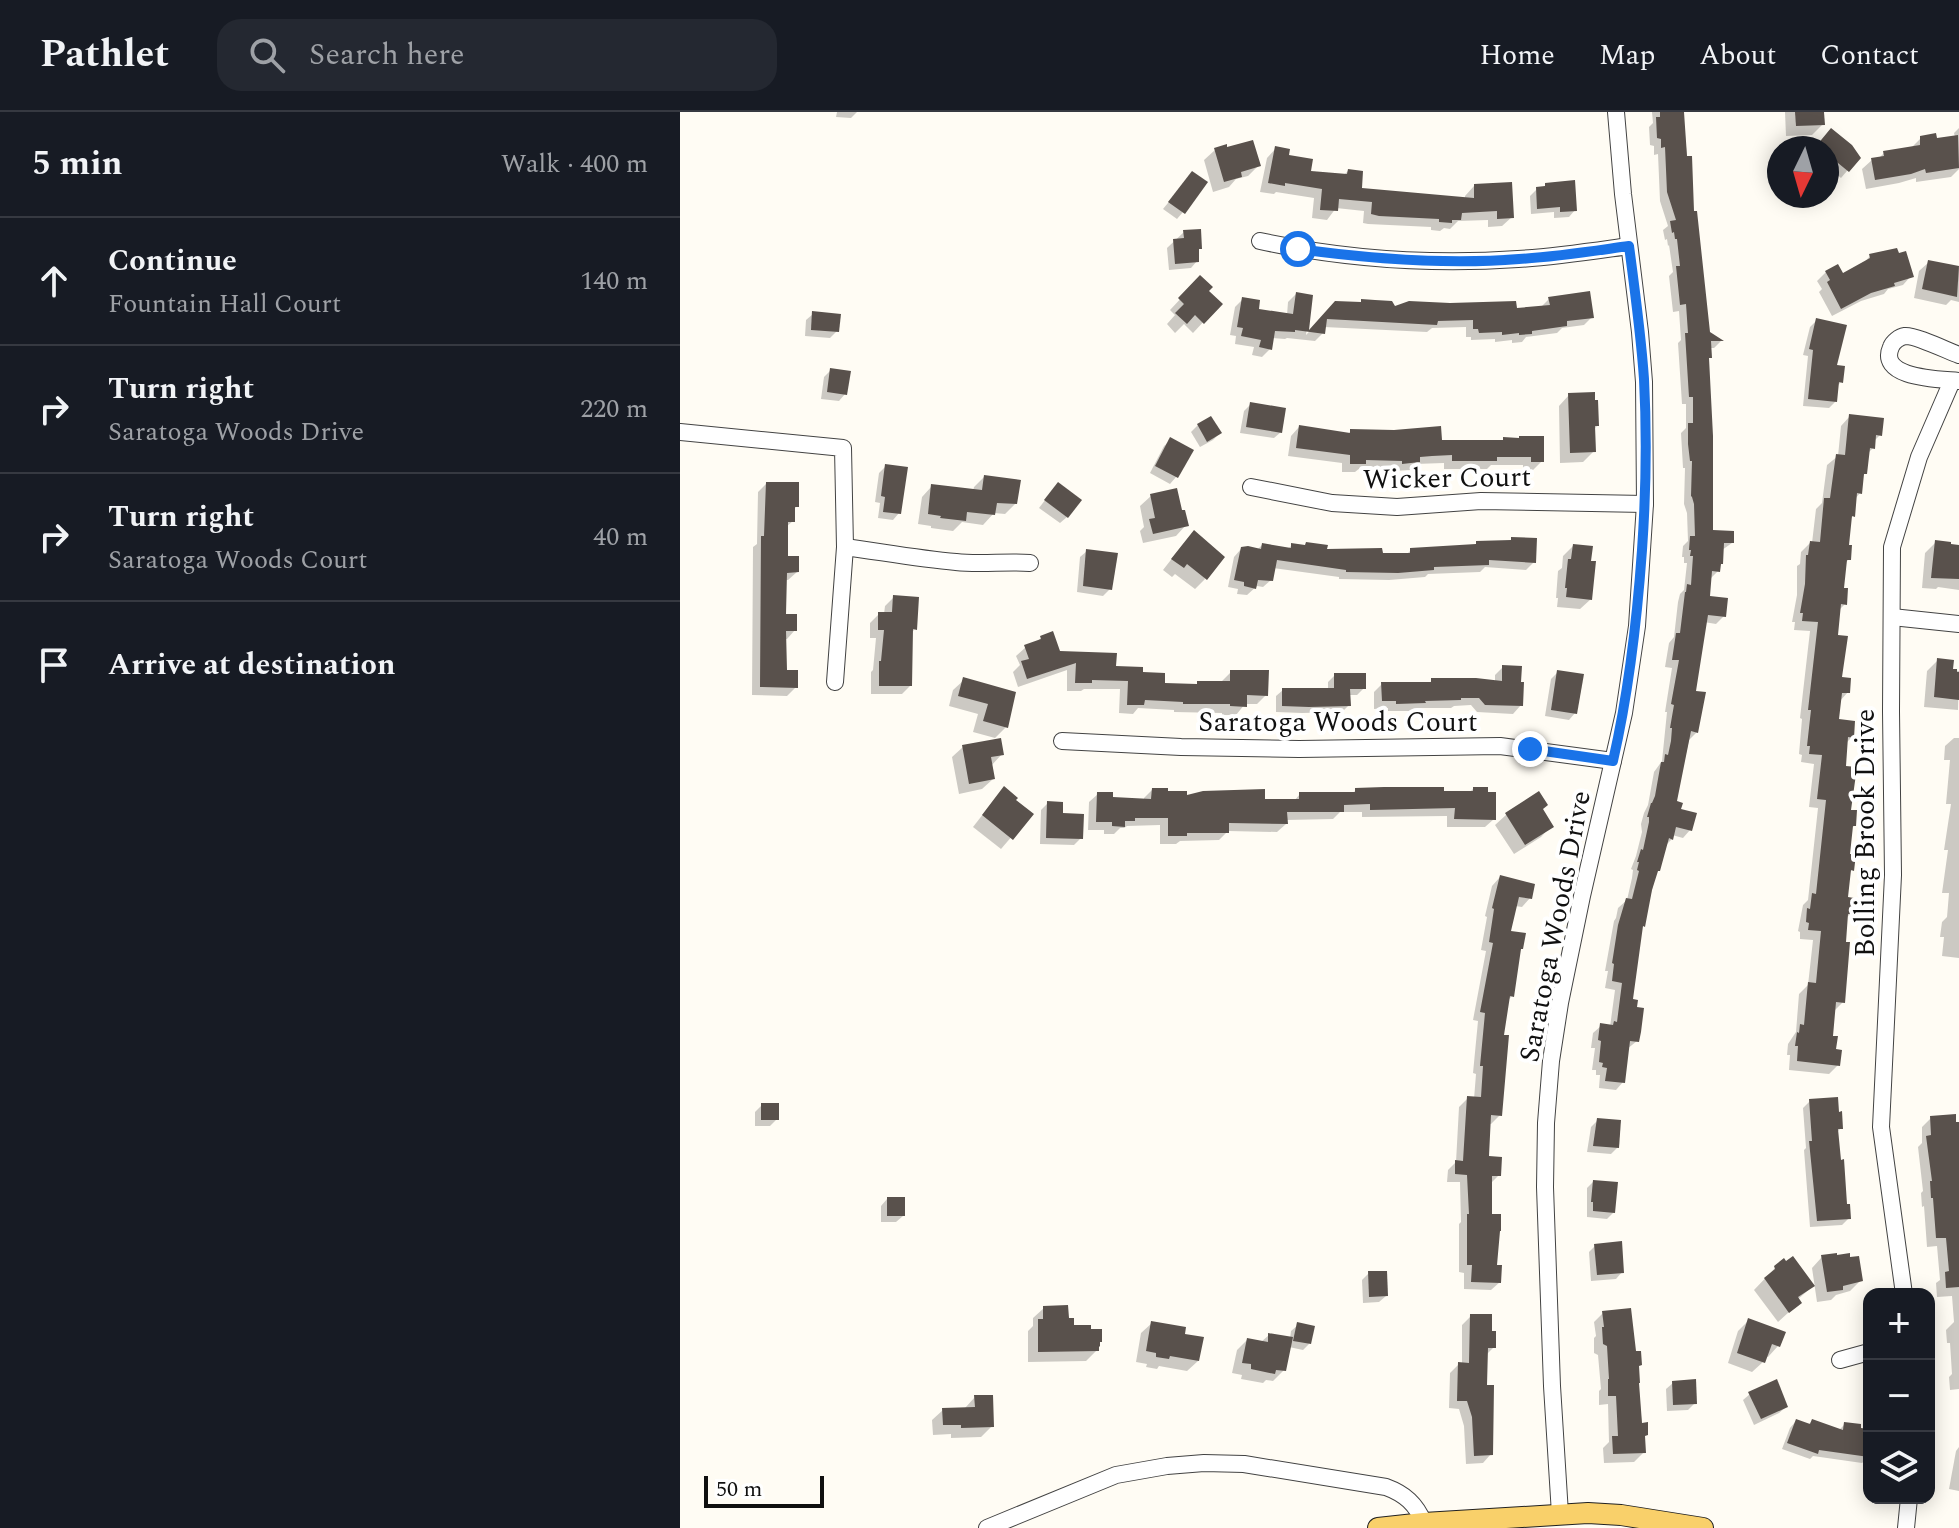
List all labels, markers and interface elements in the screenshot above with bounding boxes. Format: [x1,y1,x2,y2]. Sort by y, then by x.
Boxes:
search box [217,19,777,91]
text: Pathlet [40,26,169,84]
text: Search here [309,32,465,78]
icon: search [245,33,289,77]
text: Home [1479,34,1555,77]
text: Map [1599,34,1655,77]
text: About [1699,34,1776,77]
text: Contact [1820,34,1919,77]
north arrow [1767,136,1839,208]
text: 5 min [32,138,122,190]
text: Walk · 400 m [501,144,648,184]
route start [1280,231,1316,267]
text: Continue [108,238,237,284]
icon: ahead [32,259,76,303]
text: 140 m [580,261,648,301]
text: Fountain Hall Court [108,284,341,324]
text: Turn right [108,366,254,412]
icon: right [32,387,76,431]
text: 220 m [580,389,648,429]
text: Saratoga Woods Drive [108,412,364,452]
street label: Wicker Court [1363,456,1532,501]
text: Turn right [108,494,254,540]
icon: right [32,515,76,559]
text: 40 m [593,517,648,557]
text: Saratoga Woods Court [108,540,367,580]
text: Arrive at destination [108,642,395,688]
icon: arrive [32,643,76,687]
street label: Saratoga Woods Court [1198,701,1478,744]
street label: Bolling Brook Drive [1844,709,1887,957]
route end [1512,731,1548,767]
street label: Saratoga Woods Drive [1508,787,1603,1066]
map controls [1863,1288,1935,1504]
button: + [1863,1288,1935,1360]
button: − [1863,1360,1935,1432]
button: layers [1863,1432,1935,1504]
scale bar [704,1472,824,1508]
text: 50 m [716,1473,762,1506]

